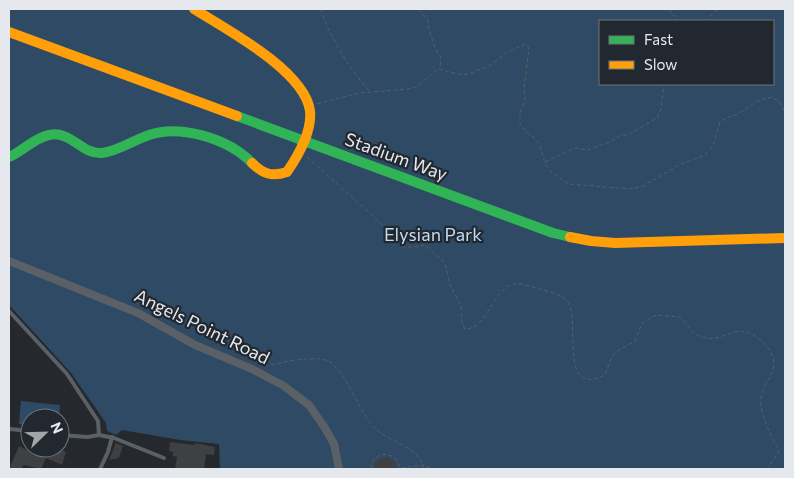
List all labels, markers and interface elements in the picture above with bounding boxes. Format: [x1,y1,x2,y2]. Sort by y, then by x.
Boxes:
legend [599,20,774,85]
text: Fast [644,30,673,48]
text: Slow [644,55,677,73]
street label: Stadium Way [342,127,451,185]
park label: Elysian Park [384,223,482,245]
street label: Angels Point Road [131,284,274,368]
north arrow [20,408,70,458]
text: N [48,420,67,436]

